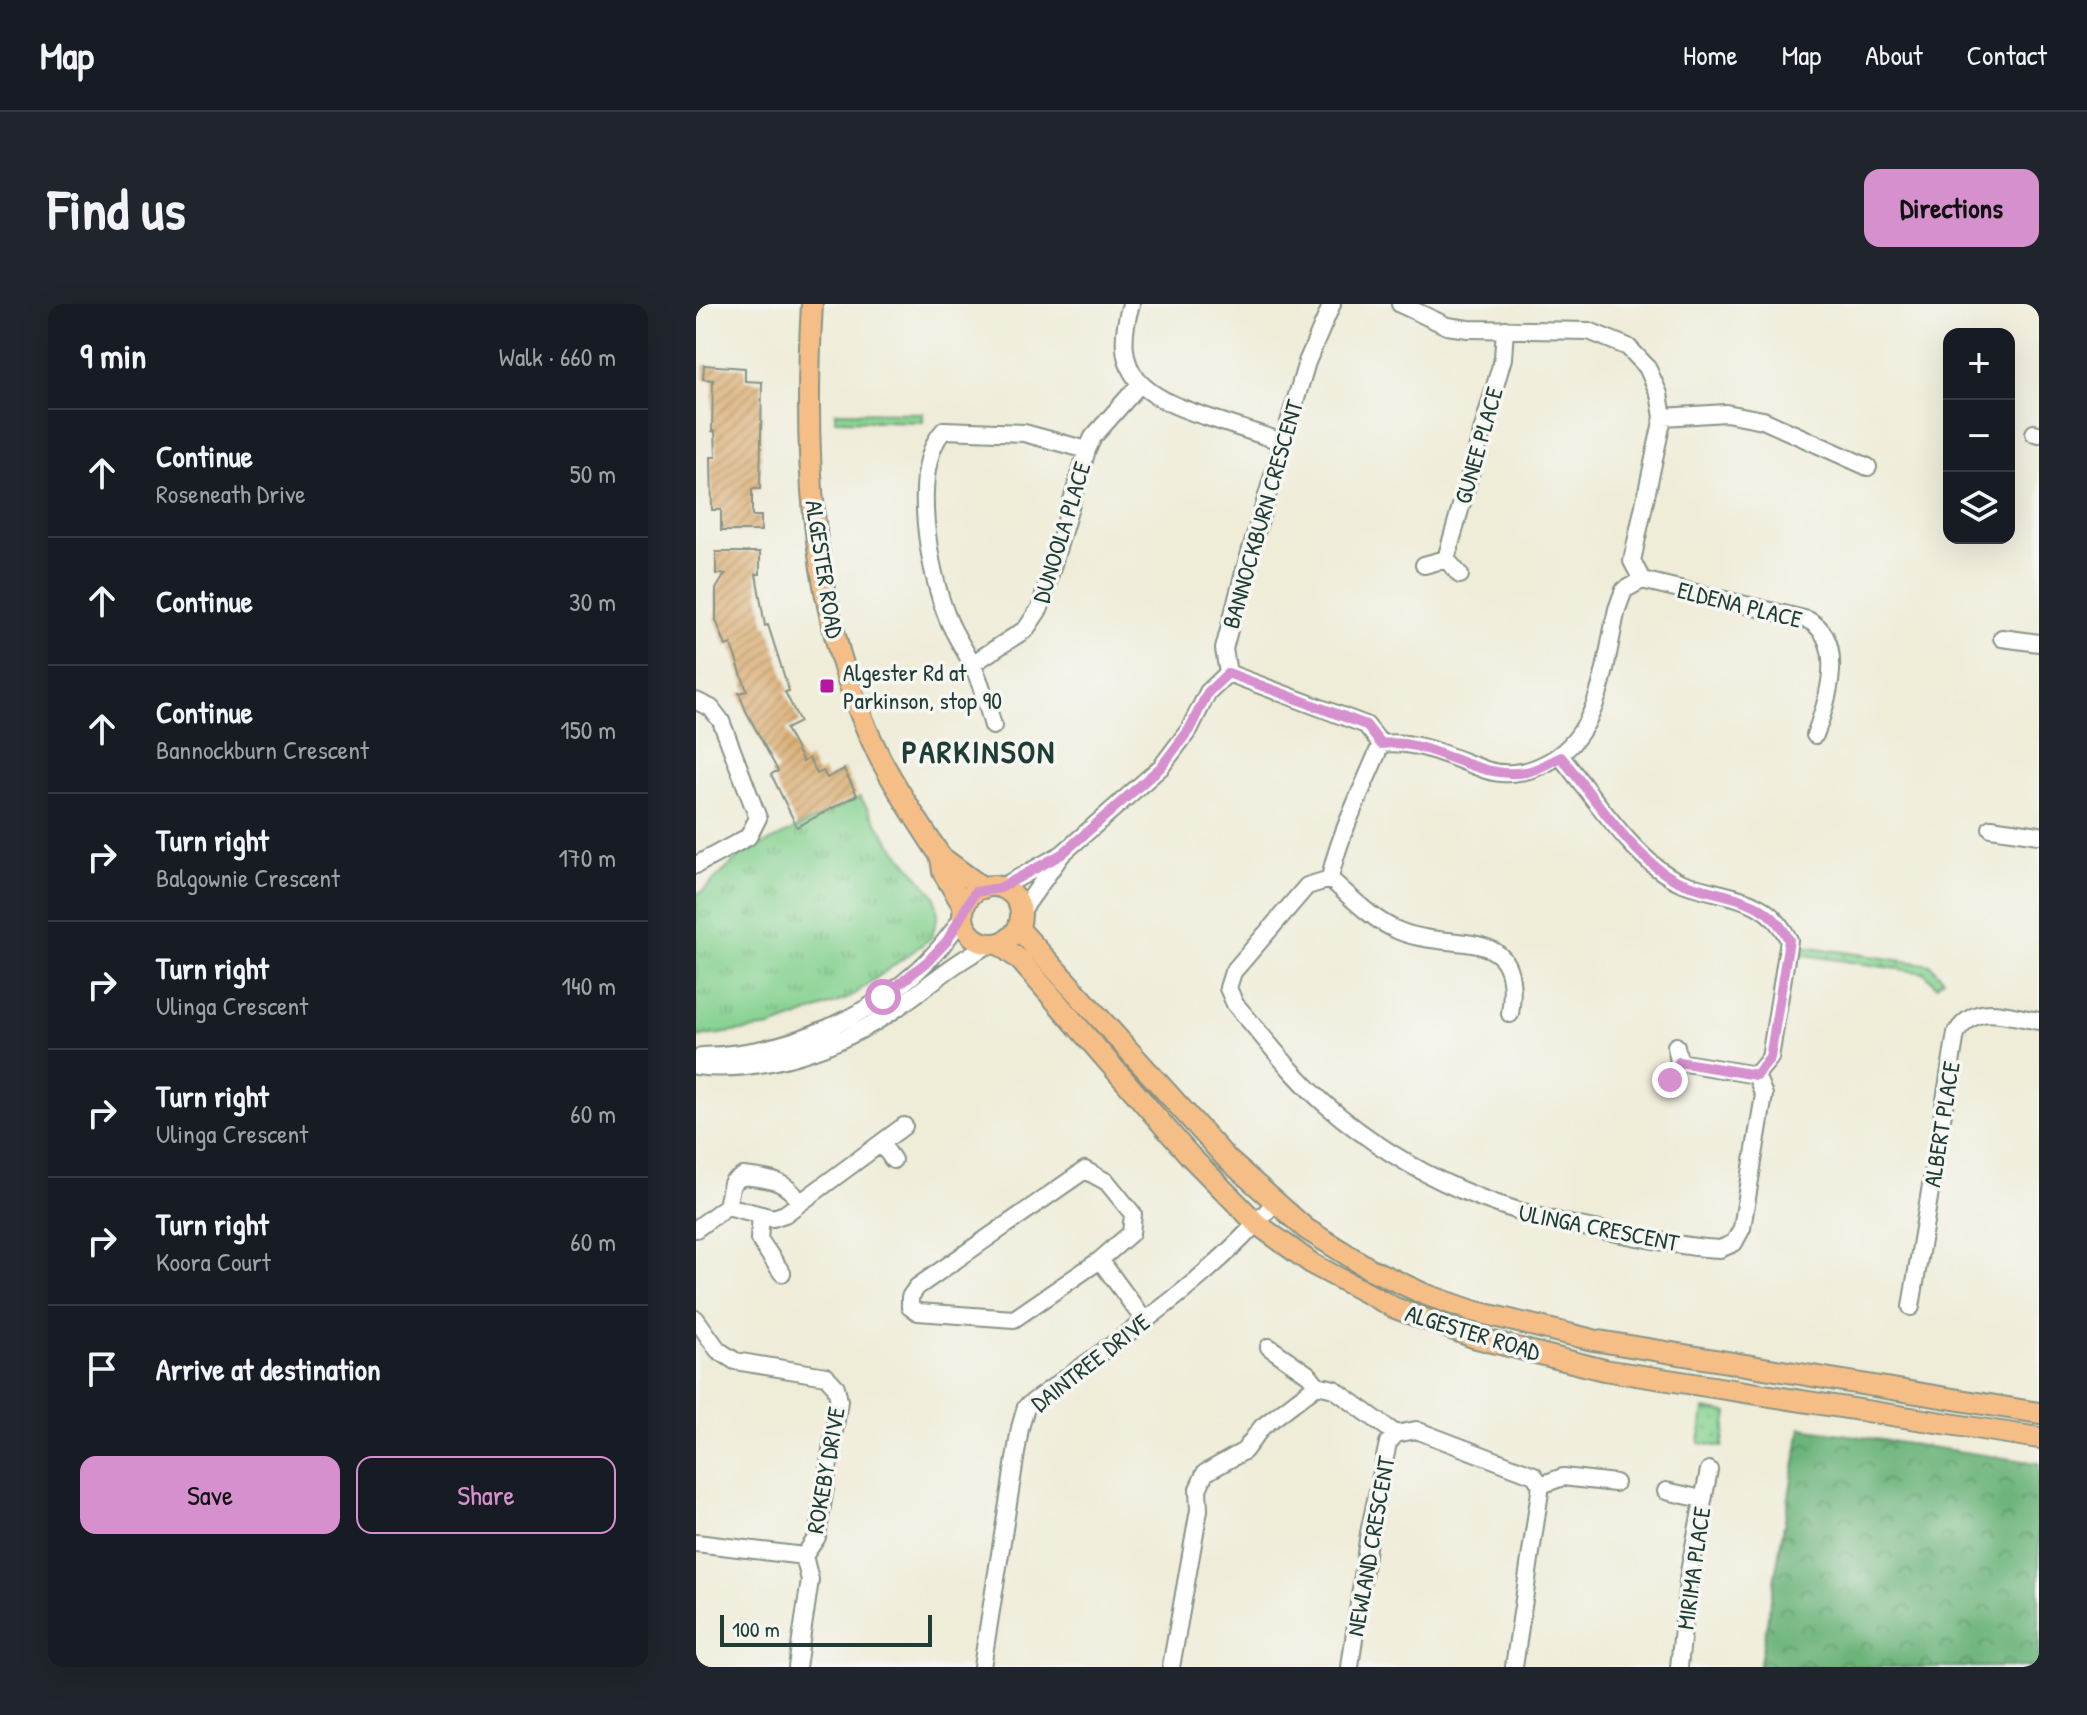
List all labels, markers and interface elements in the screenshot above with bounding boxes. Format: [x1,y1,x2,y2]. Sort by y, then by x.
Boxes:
text: Map [40,29,94,81]
text: Home [1683,36,1738,74]
text: Map [1782,36,1821,74]
text: About [1865,36,1923,74]
text: Contact [1967,36,2047,74]
button: Directions [1864,169,2039,247]
text: Find us [48,171,186,246]
map controls [1943,328,2015,544]
button: + [1943,328,2015,400]
text: 9 min [80,333,146,379]
text: Walk · 660 m [499,339,616,374]
street label: GUNEE PLACE [1446,382,1510,507]
street label: BANNOCKBURN CRESCENT [1214,395,1310,632]
button: − [1943,400,2015,472]
text: Continue [156,436,253,476]
icon: ahead [80,451,124,495]
text: 50 m [570,456,616,491]
street label: DUNOOLA PLACE [1024,457,1098,607]
button: layers [1943,472,2015,544]
text: Roseneath Drive [156,476,306,511]
street label: ALGESTER ROAD [798,498,852,641]
street label: ELDENA PLACE [1674,573,1806,635]
icon: ahead [80,579,124,623]
text: Continue [156,581,253,621]
text: 30 m [569,584,616,619]
place label: Algester Rd at Parkinson, stop 90 [843,656,1002,716]
marker: Algester Rd at Parkinson, stop 90 [818,677,836,695]
text: Continue [156,692,253,732]
icon: ahead [80,707,124,751]
text: 150 m [560,712,616,747]
district label: PARKINSON [902,730,1056,773]
text: Bannockburn Crescent [156,732,369,767]
text: Turn right [156,820,269,860]
icon: right [80,835,124,879]
text: 170 m [558,840,616,875]
text: Balgownie Crescent [156,860,340,895]
text: Turn right [156,948,269,988]
icon: right [80,963,124,1007]
text: 140 m [562,968,616,1003]
route start [865,979,901,1015]
text: Ulinga Crescent [156,988,308,1023]
street label: ALBERT PLACE [1915,1058,1967,1189]
route end [1652,1062,1688,1098]
text: Turn right [156,1076,269,1116]
icon: right [80,1091,124,1135]
text: 60 m [570,1096,616,1131]
text: Ulinga Crescent [156,1116,308,1151]
street label: ULINGA CRESCENT [1516,1196,1683,1258]
text: Turn right [156,1204,269,1244]
icon: right [80,1219,124,1263]
text: 60 m [570,1224,616,1259]
text: Koora Court [156,1244,271,1279]
street label: ALGESTER ROAD [1402,1296,1545,1368]
street label: DAINTREE DRIVE [1024,1305,1156,1418]
icon: arrive [80,1347,124,1391]
text: Arrive at destination [156,1349,381,1389]
street label: ROKEBY DRIVE [798,1404,852,1536]
street label: NEWLAND CRESCENT [1338,1453,1402,1638]
button: Save [80,1456,340,1534]
button: Share [356,1456,616,1534]
street label: MIRIMA PLACE [1669,1504,1718,1632]
scale bar [720,1611,932,1647]
text: 100 m [732,1614,780,1644]

